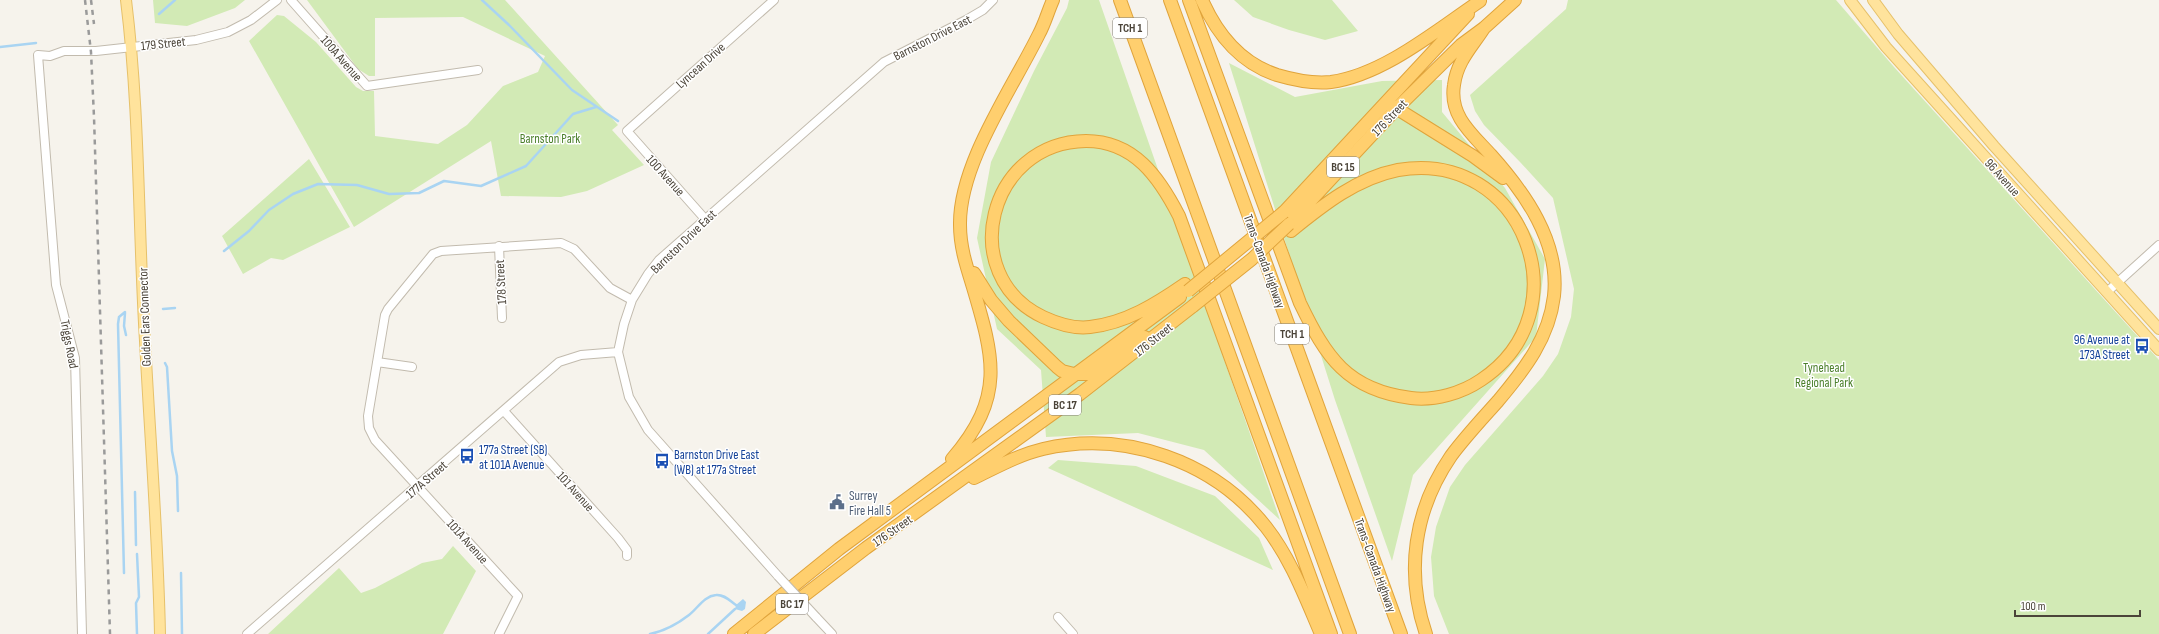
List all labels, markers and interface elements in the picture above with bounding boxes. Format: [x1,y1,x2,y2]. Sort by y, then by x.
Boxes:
street label: Barnston Drive East [891,11,974,64]
road number: TCH 1 [1113,18,1147,38]
street label: 100A Avenue [317,32,365,85]
street label: 179 Street [140,34,186,54]
street label: Lyncean Drive [673,39,729,92]
street label: 176 Street [1369,96,1411,140]
park label: Barnston Park [520,131,580,147]
street label: 100 Avenue [643,152,688,200]
street label: 96 Avenue [1981,155,2023,200]
road number: BC 15 [1327,157,1359,177]
street label: Barnston Drive East [647,206,720,277]
street label: Trans-Canada Highway [1240,212,1288,311]
street label: 178 Street [492,259,510,305]
street label: Golden Ears Connector [135,267,155,367]
street label: Triggs Road [56,318,82,370]
street label: 176 Street [1131,319,1176,360]
road number: TCH 1 [1275,324,1309,344]
place label: 96 Avenue at 173A Street [2074,332,2130,363]
bus stop icon: 96 Avenue at 173A Street [2133,337,2151,355]
park label: Tynehead Regional Park [1795,360,1853,391]
road number: BC 17 [1049,395,1081,415]
place label: 177a Street (SB) at 101A Avenue [479,442,547,473]
bus stop icon: 177a Street (SB) at 101A Avenue [458,447,476,465]
place label: Barnston Drive East (WB) at 177a Street [674,447,759,478]
bus stop icon: Barnston Drive East (WB) at 177a Street [653,452,671,470]
street label: 177A Street [403,457,451,502]
street label: 101 Avenue [553,468,598,515]
place label: Surrey Fire Hall 5 [849,488,891,519]
public building icon: Surrey Fire Hall 5 [828,493,846,511]
street label: 176 Street [870,511,916,550]
street label: 101A Avenue [443,516,491,567]
street label: Trans-Canada Highway [1351,516,1399,615]
scale bar [2015,592,2140,618]
road number: BC 17 [776,594,808,614]
text: 100 m [2021,599,2046,614]

